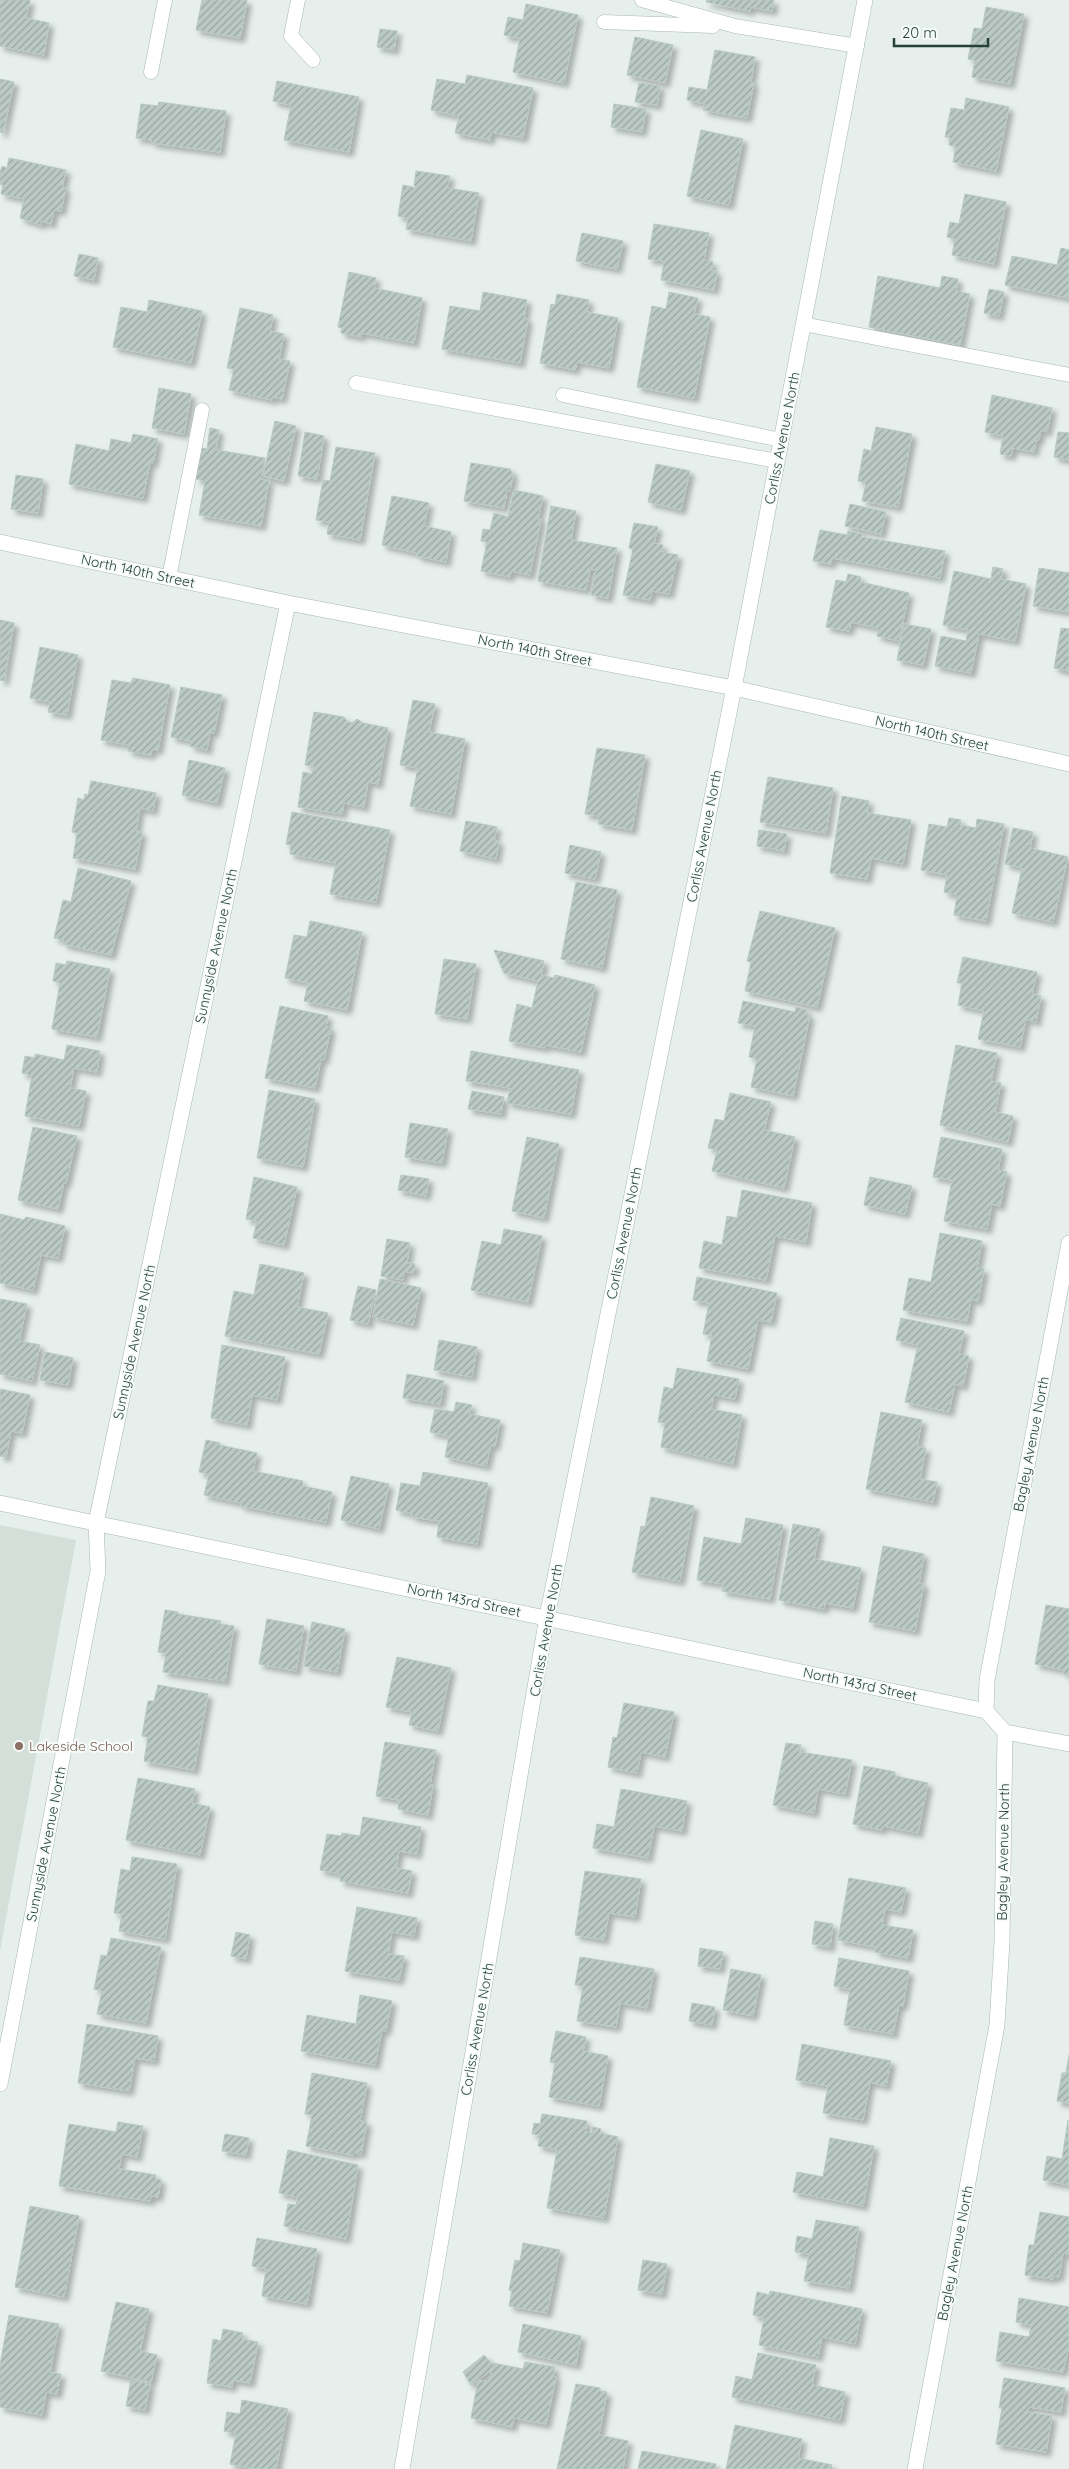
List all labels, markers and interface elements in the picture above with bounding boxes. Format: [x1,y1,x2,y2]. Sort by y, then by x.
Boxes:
scale bar [894,15,988,47]
text: 20 m [902,23,937,42]
street label: Corliss Avenue North [760,370,804,506]
street label: North 140th Street [79,550,197,592]
street label: North 140th Street [476,630,594,670]
street label: North 140th Street [873,711,991,755]
street label: Corliss Avenue North [682,768,726,904]
street label: Sunnyside Avenue North [191,867,241,1025]
street label: Corliss Avenue North [602,1165,646,1301]
street label: Sunnyside Avenue North [109,1263,159,1421]
street label: Bagley Avenue North [1009,1375,1053,1513]
street label: Corliss Avenue North [525,1562,567,1698]
street label: North 143rd Street [405,1579,523,1621]
street label: North 143rd Street [801,1663,919,1705]
place label: Lakeside School [29,1737,133,1755]
marker: Lakeside School [13,1740,25,1752]
street label: Sunnyside Avenue North [22,1765,70,1923]
street label: Bagley Avenue North [993,1783,1013,1921]
street label: Corliss Avenue North [456,1961,498,2097]
street label: Bagley Avenue North [933,2184,977,2322]

